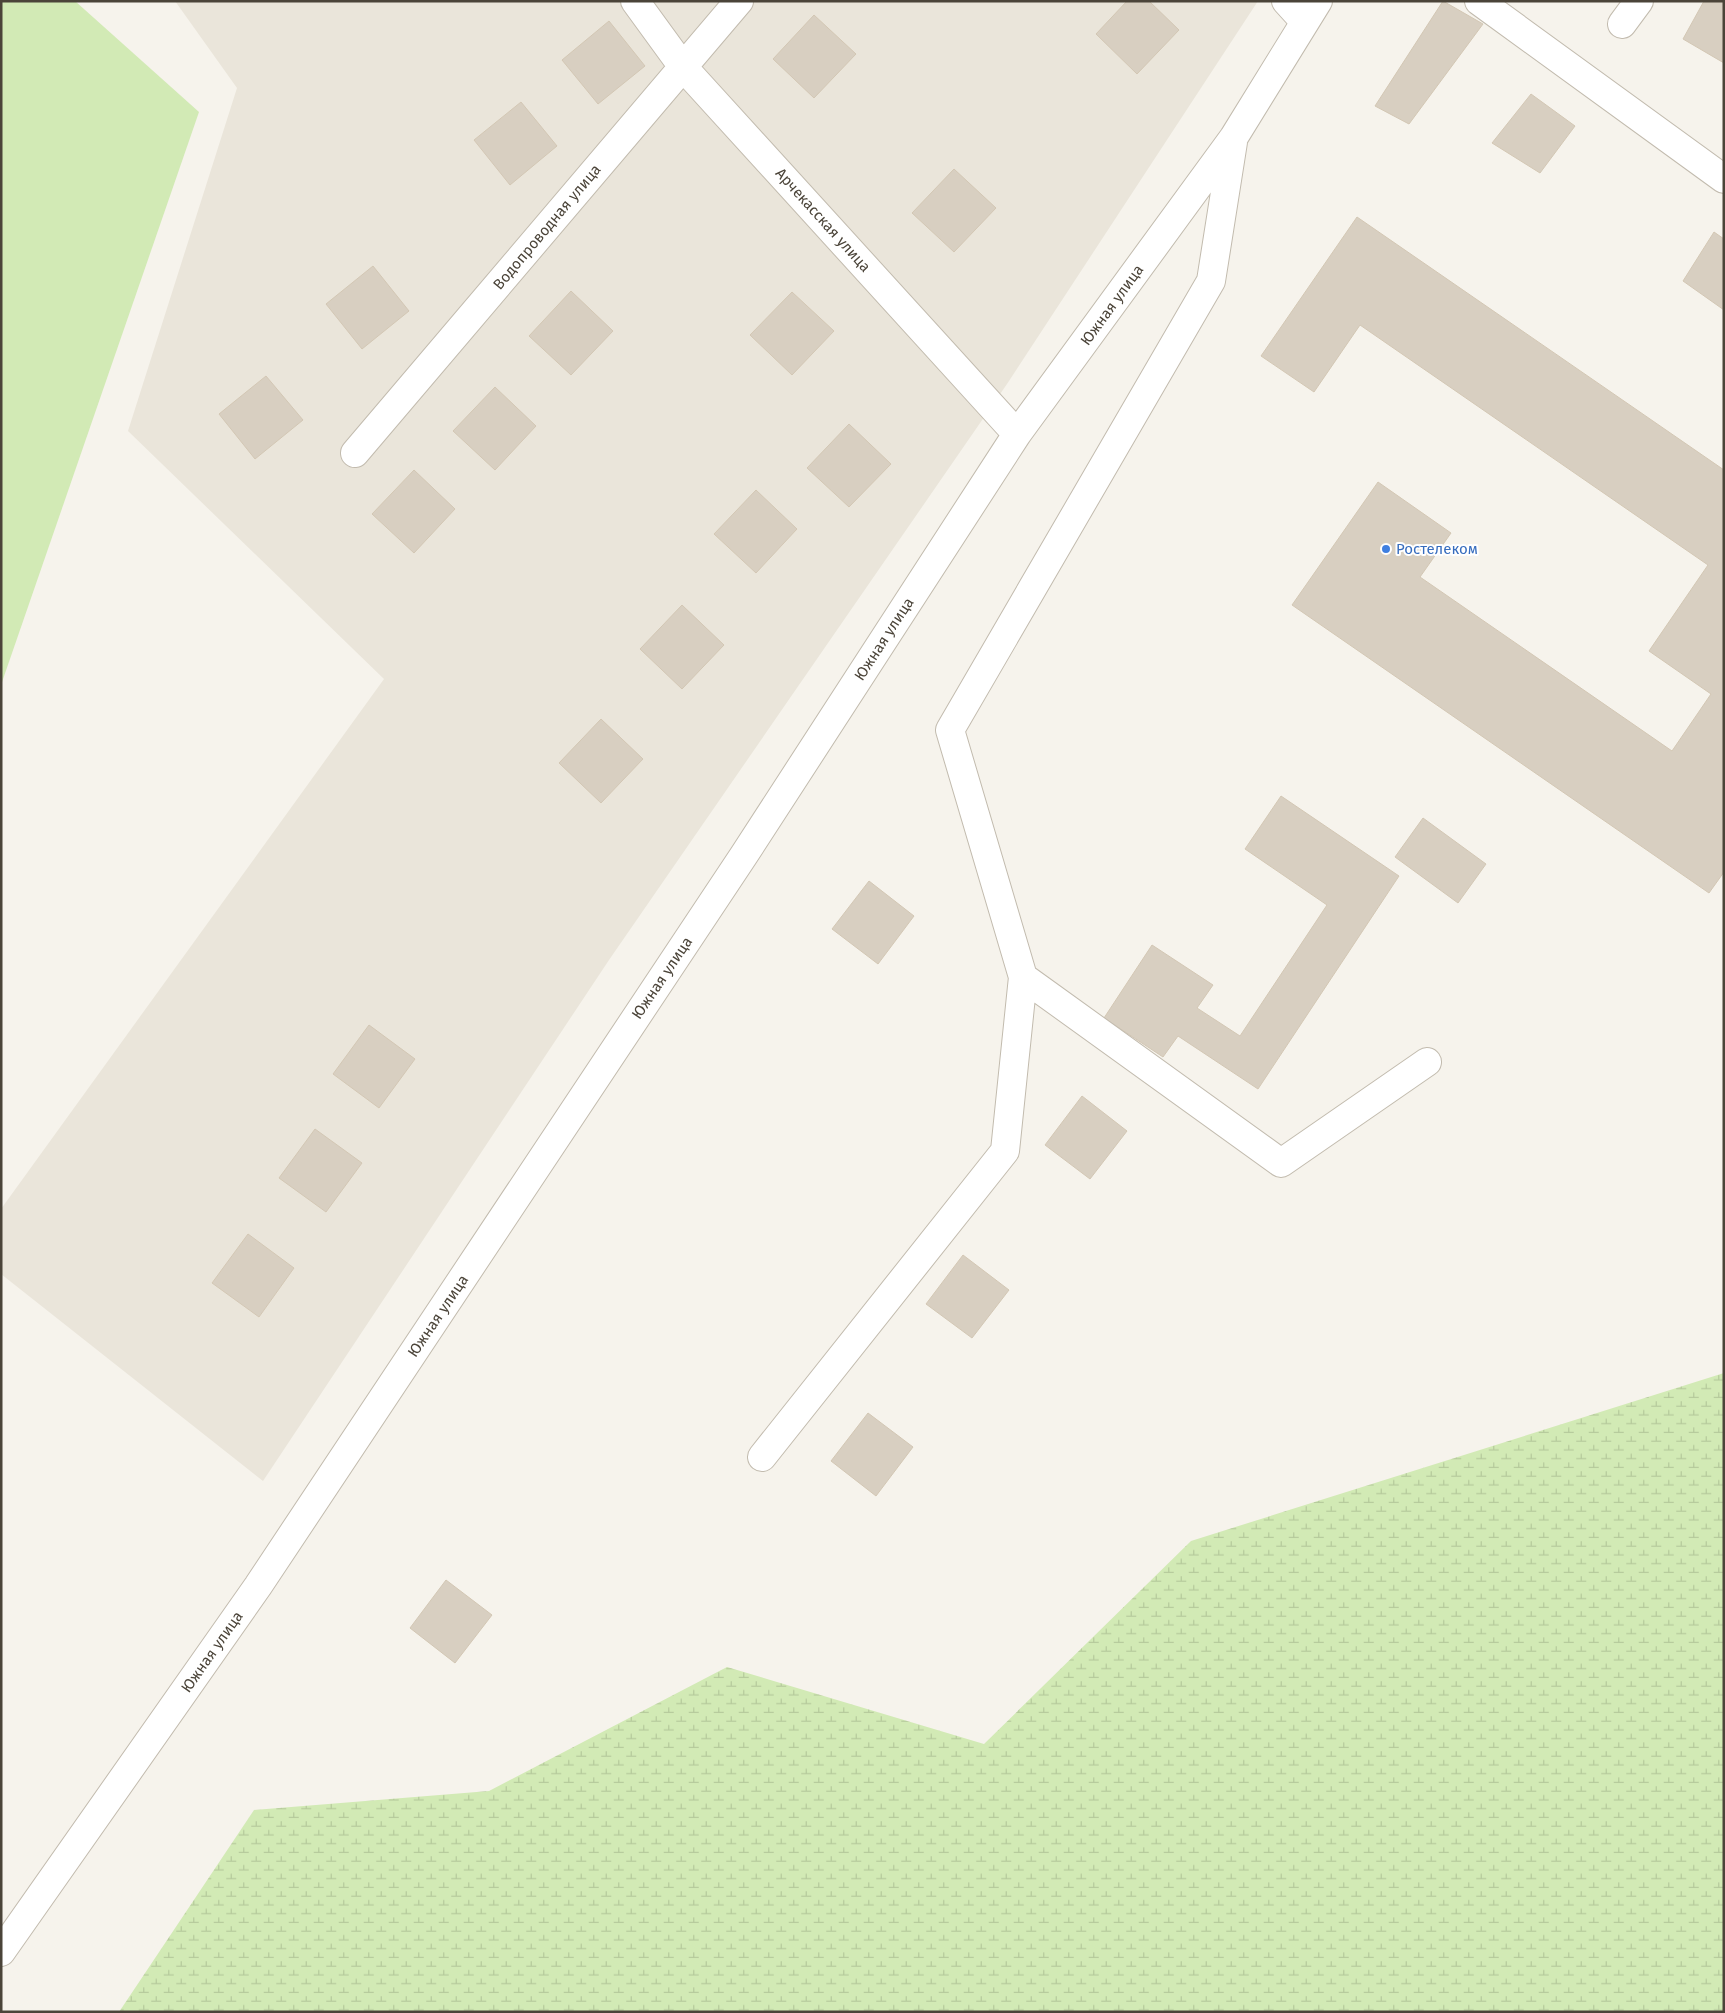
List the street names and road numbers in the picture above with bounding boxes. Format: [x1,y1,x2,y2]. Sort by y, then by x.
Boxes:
street label: Водопроводная улица [489,161,605,293]
street label: Арчекасская улица [772,164,874,276]
street label: Южная улица [1077,261,1147,349]
street label: Южная улица [851,594,917,684]
street label: Южная улица [628,933,696,1023]
street label: Южная улица [404,1271,472,1361]
street label: Южная улица [177,1608,247,1696]

